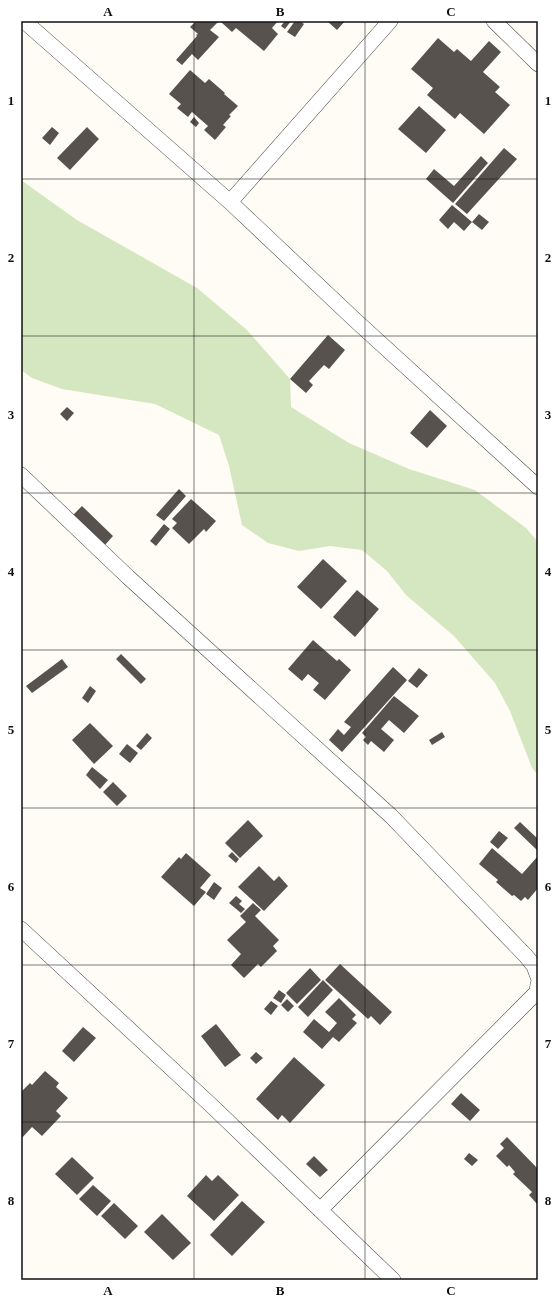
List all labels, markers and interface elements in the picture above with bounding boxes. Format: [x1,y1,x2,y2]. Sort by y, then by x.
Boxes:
text: A [103,4,113,19]
text: B [276,4,285,19]
text: C [446,4,456,19]
text: 1 [8,93,14,108]
text: 1 [545,93,551,108]
text: 2 [8,250,14,265]
text: 2 [545,250,551,265]
text: 3 [8,407,15,422]
text: 3 [545,407,552,422]
text: 4 [8,564,15,579]
text: 4 [545,564,552,579]
text: 5 [8,722,15,737]
text: 5 [545,722,552,737]
text: 6 [8,879,15,894]
text: 6 [545,879,552,894]
text: 7 [8,1036,15,1051]
text: 7 [545,1036,552,1051]
text: 8 [8,1193,15,1208]
text: 8 [545,1193,552,1208]
text: A [103,1283,113,1298]
text: B [276,1283,285,1298]
text: C [446,1283,456,1298]

